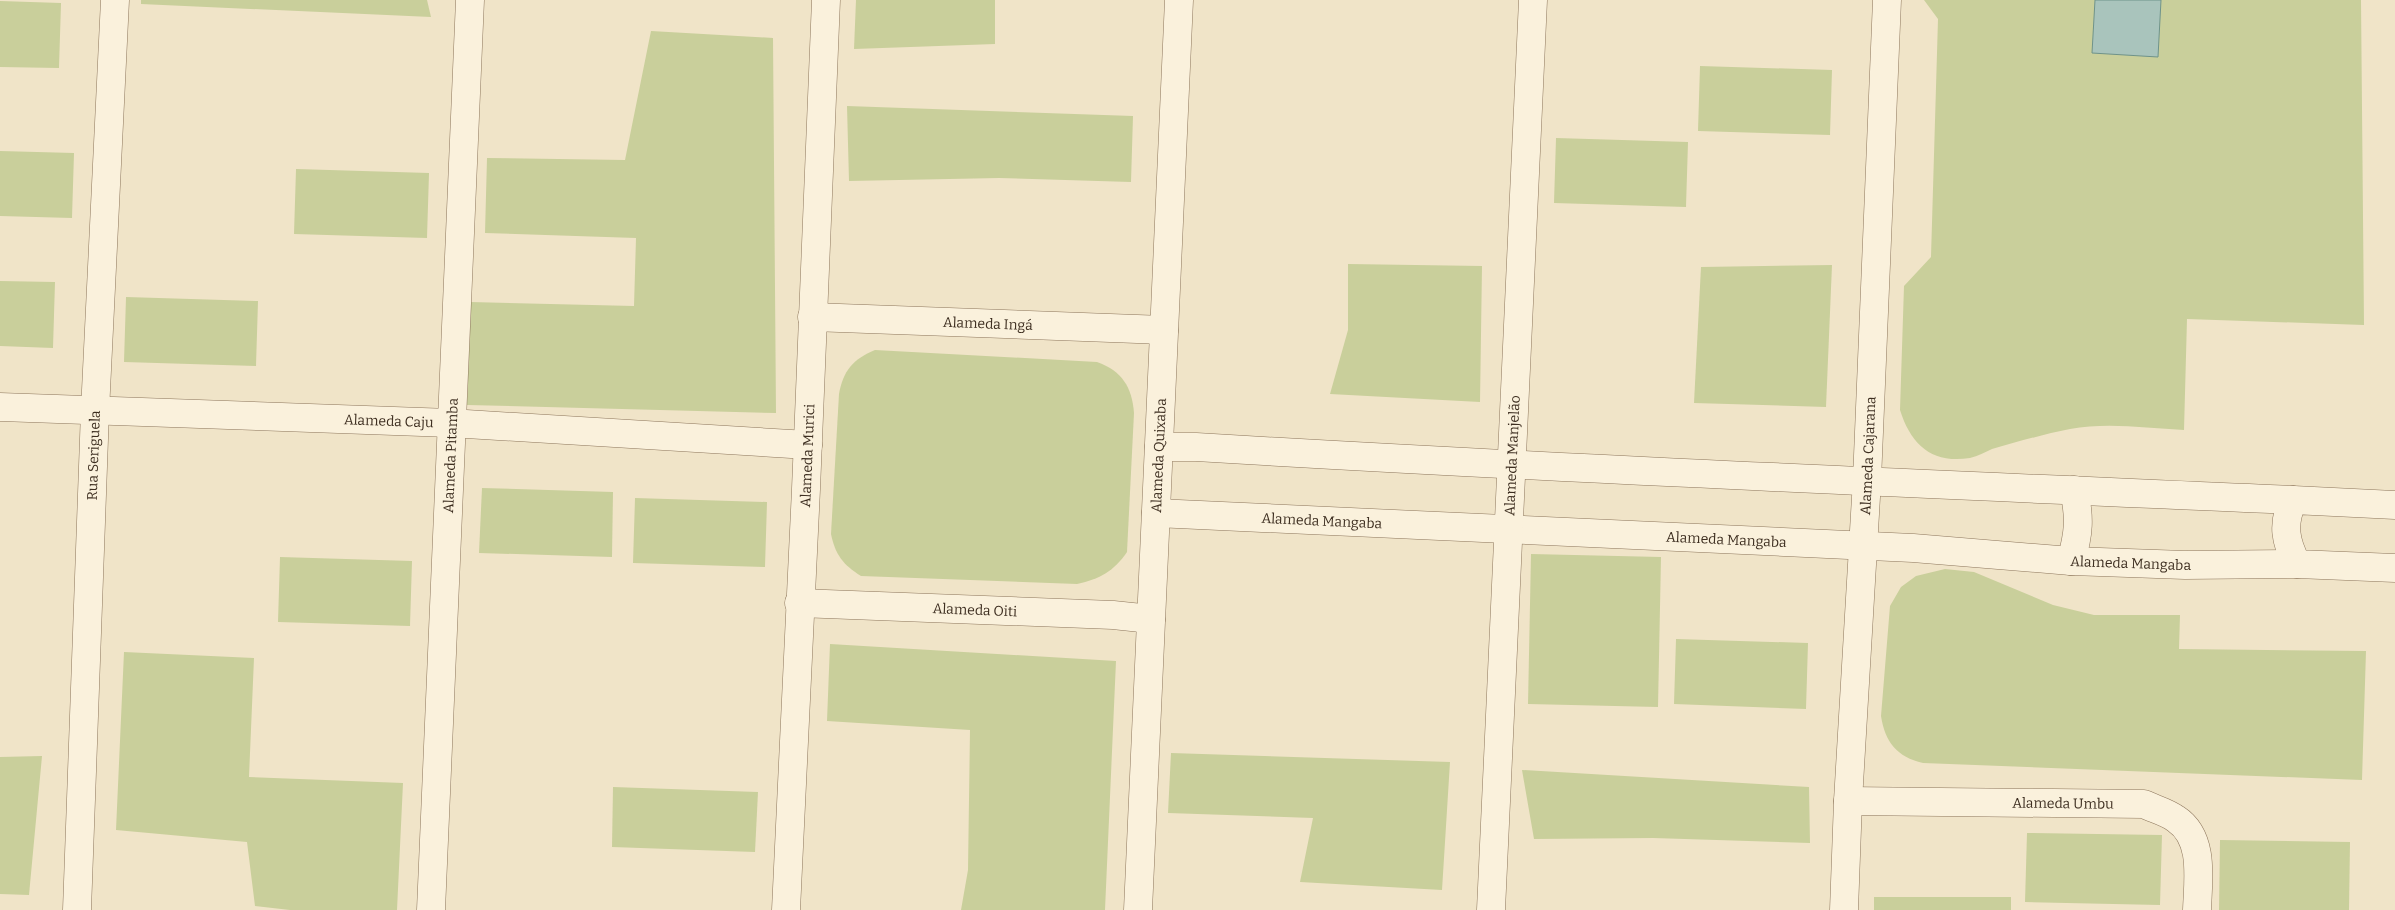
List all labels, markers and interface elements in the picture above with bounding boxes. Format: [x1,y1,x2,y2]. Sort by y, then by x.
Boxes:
street label: Alameda Ingá [943,313,1034,334]
street label: Alameda Manjelão [1501,395,1523,516]
street label: Alameda Cajarana [1856,396,1879,515]
street label: Alameda Pitamba [440,397,461,513]
street label: Alameda Quixaba [1147,397,1170,513]
street label: Alameda Murici [797,403,818,508]
street label: Rua Seriguela [83,410,104,501]
street label: Alameda Caju [344,411,434,431]
street label: Alameda Mangaba [1261,509,1383,532]
street label: Alameda Mangaba [1666,528,1787,551]
street label: Alameda Mangaba [2070,552,2191,574]
street label: Alameda Oiti [932,600,1017,620]
street label: Alameda Umbu [2012,794,2114,812]

